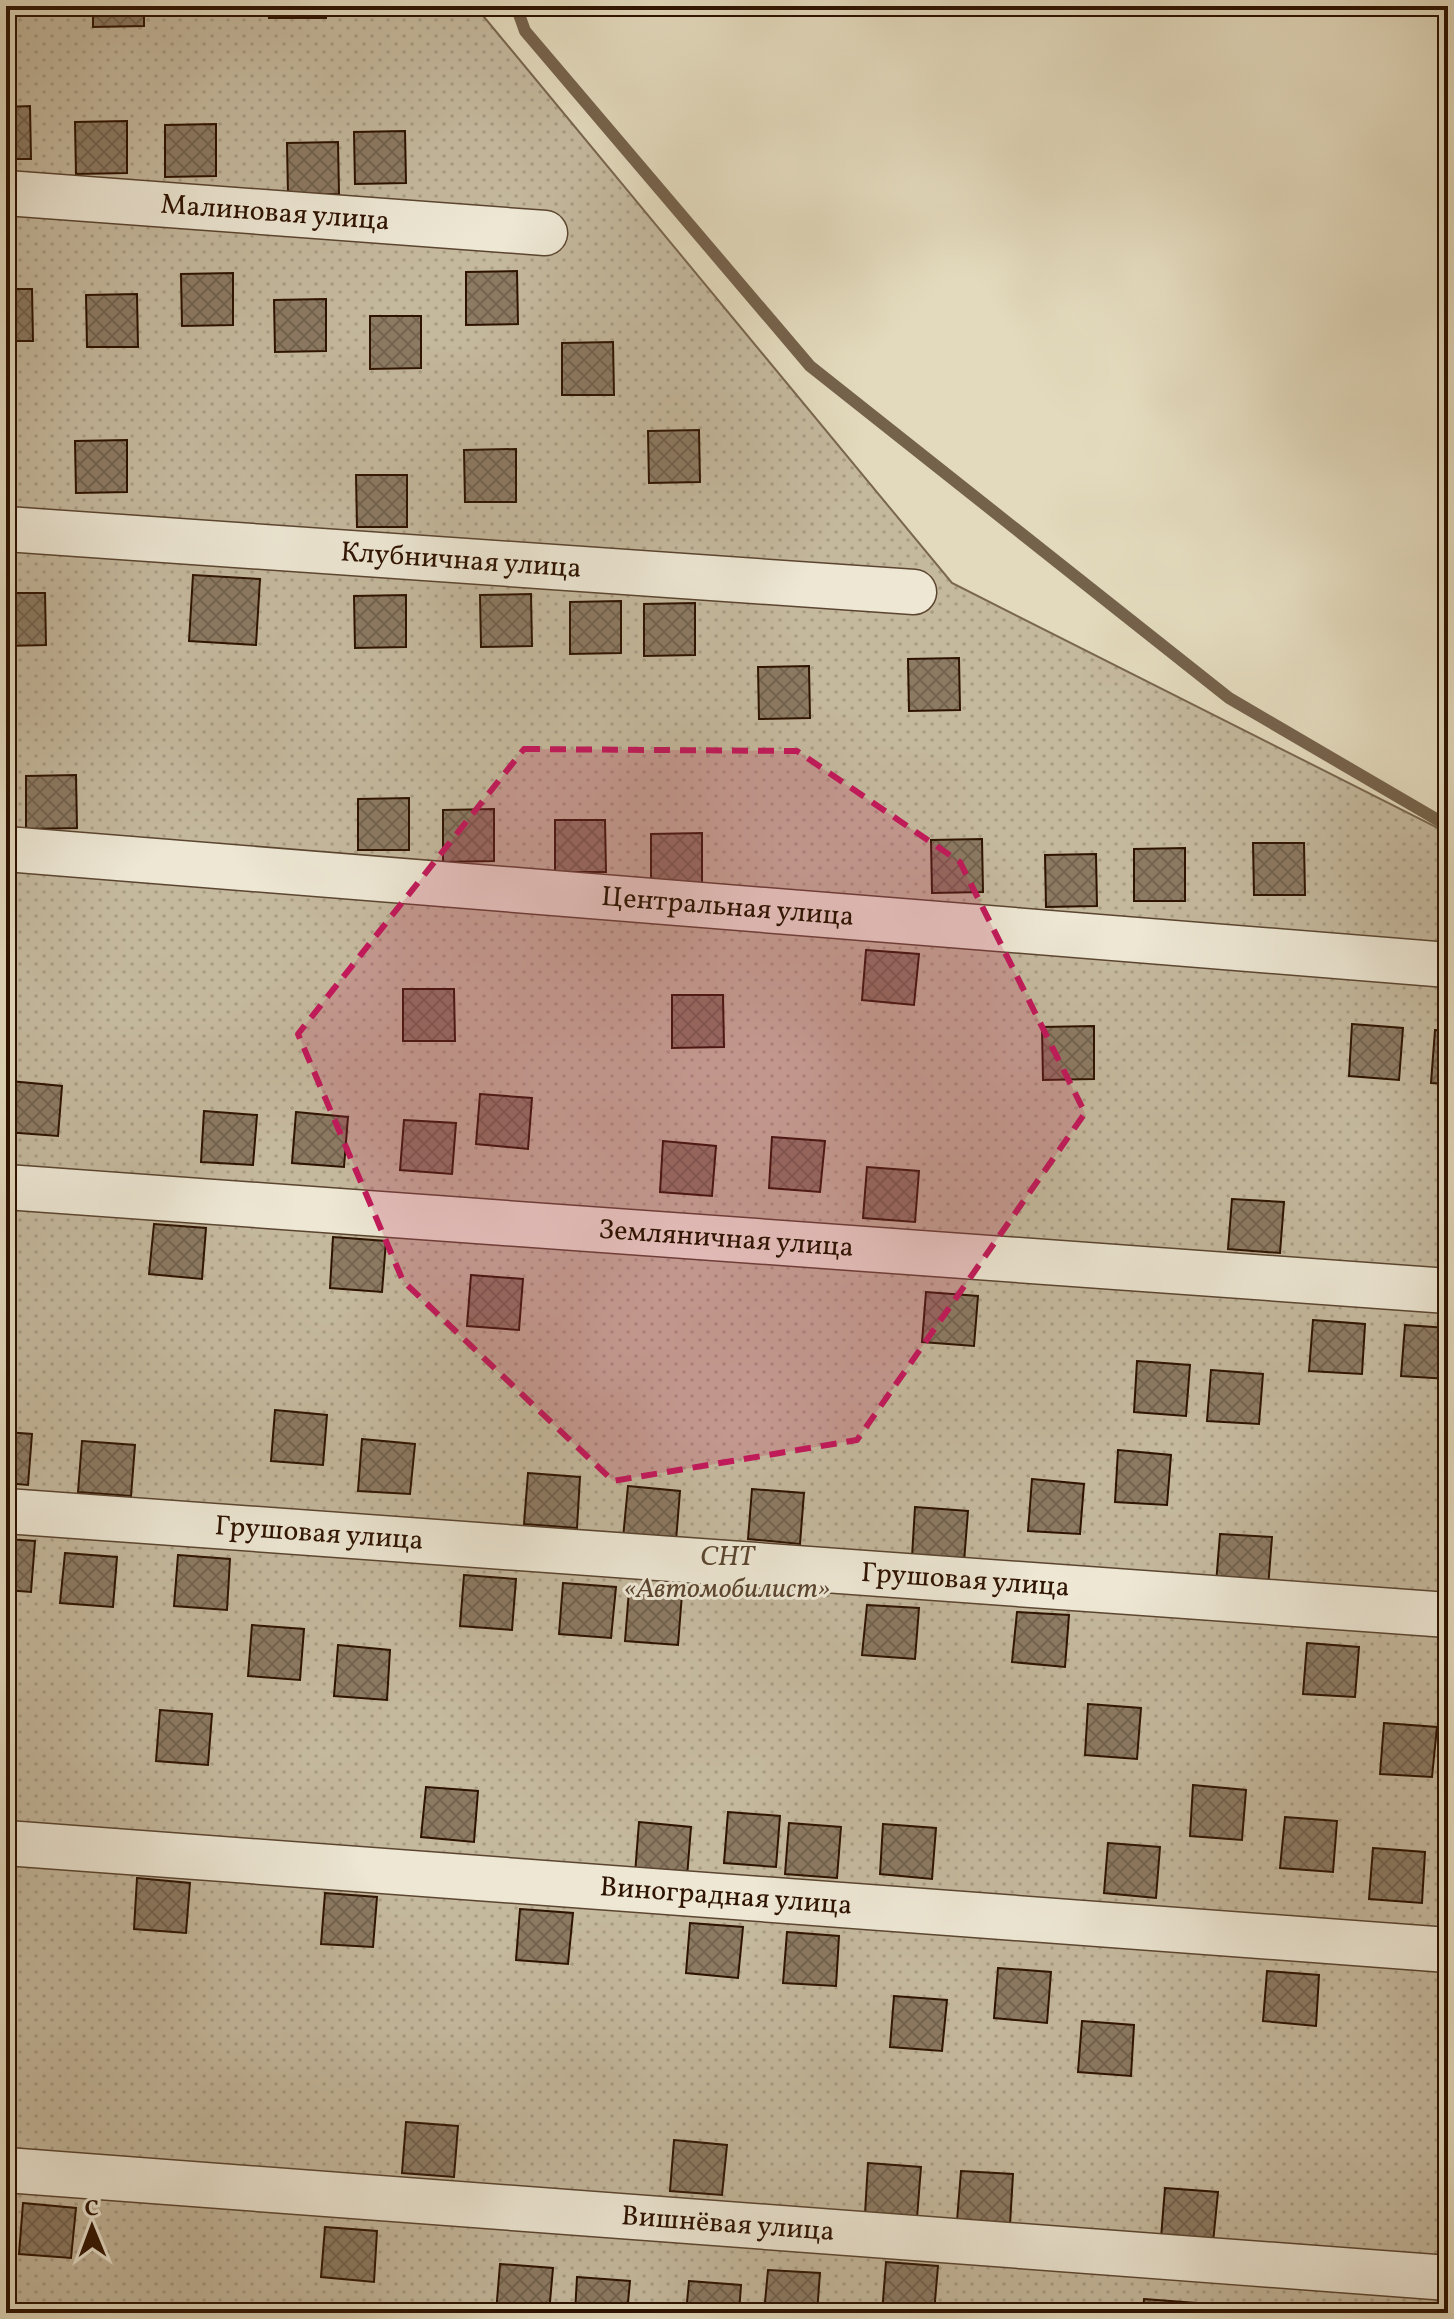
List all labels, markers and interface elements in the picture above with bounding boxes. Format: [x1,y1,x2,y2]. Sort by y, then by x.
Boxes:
street label: Малиновая улица [159,185,391,241]
street label: Клубничная улица [339,533,583,588]
street label: Центральная улица [600,877,856,937]
street label: Земляничная улица [597,1210,855,1268]
street label: Грушовая улица [213,1507,425,1561]
park label: СНТ «Автомобилист» [624,1538,830,1609]
street label: Грушовая улица [860,1553,1071,1607]
street label: Виноградная улица [598,1868,854,1925]
north arrow [52,2187,132,2267]
text: С [84,2194,99,2225]
street label: Вишнёвая улица [620,2197,836,2251]

